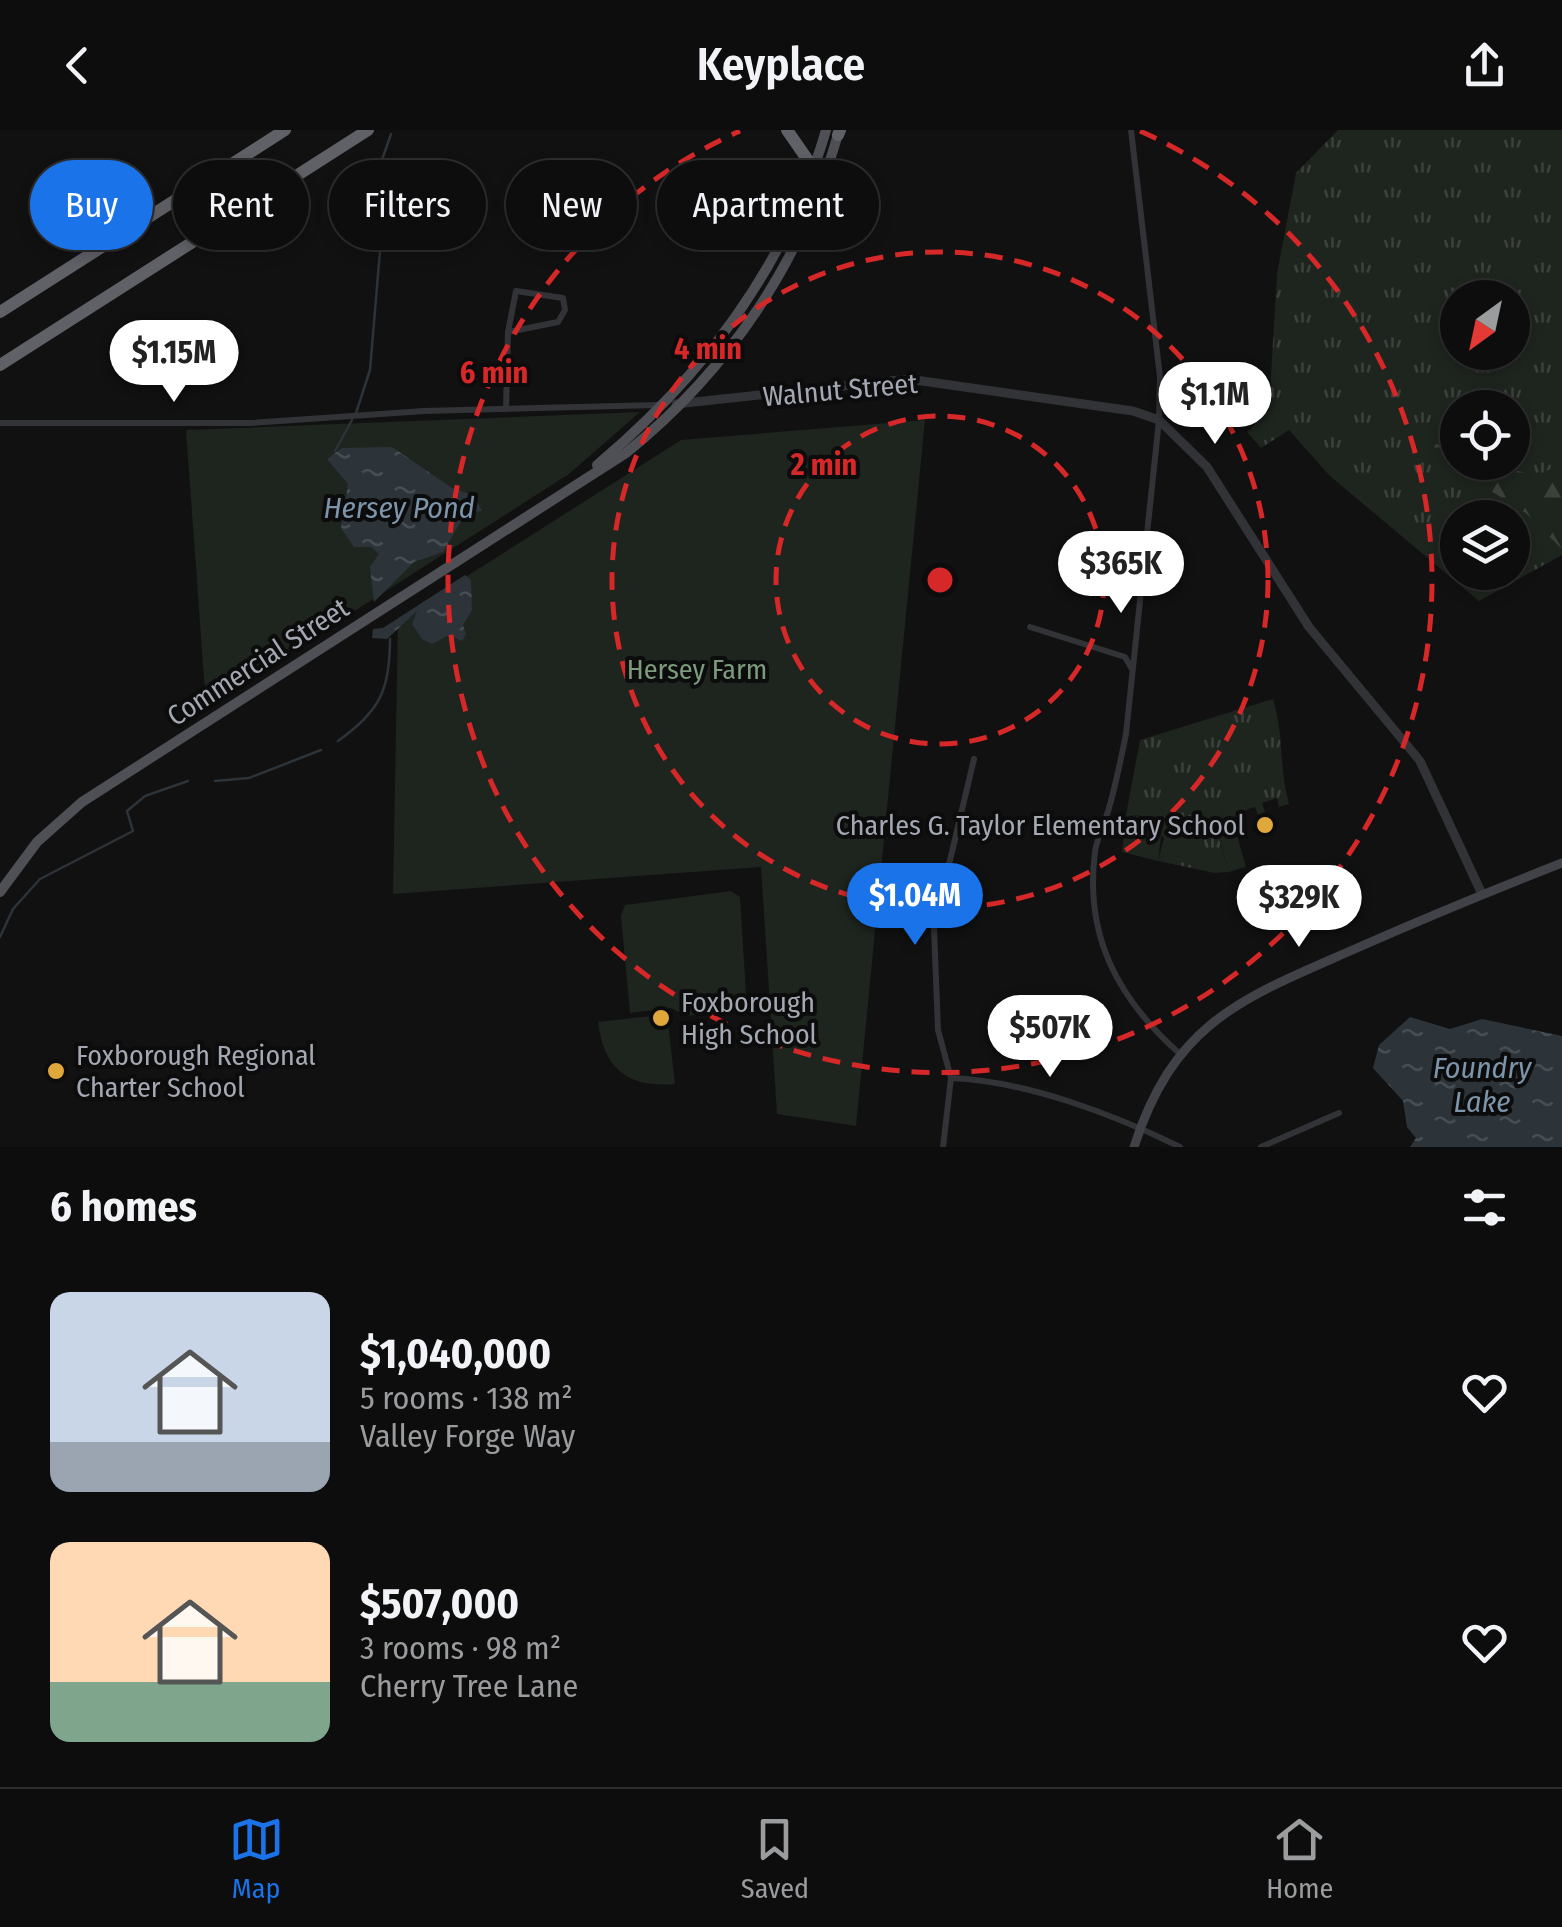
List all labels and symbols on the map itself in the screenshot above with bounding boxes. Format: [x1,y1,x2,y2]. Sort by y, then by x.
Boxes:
north arrow [1440,280,1530,370]
pin: $1.15M [93,320,255,405]
text: 4 min [674,331,742,367]
text: 6 min [460,355,528,391]
pin: $1.1M [1145,362,1285,447]
street label: Walnut Street [761,367,919,413]
text: 2 min [790,447,857,483]
water label: Hersey Pond [323,490,475,526]
pin: $365K [1051,531,1191,616]
centre of rings [922,562,958,598]
street label: Commercial Street [161,591,356,733]
park label: Hersey Farm [627,653,767,686]
place label: Charles G. Taylor Elementary School [836,809,1245,842]
marker: Charles G. Taylor Elementary School [1254,814,1276,836]
pin: $1.04M [834,863,996,948]
pin: $329K [1229,865,1369,950]
place label: Foxborough High School [681,986,817,1051]
pin: $507K [980,995,1120,1080]
marker: Foxborough High School [650,1007,672,1029]
place label: Foxborough Regional Charter School [76,1039,316,1104]
water label: Foundry Lake [1433,1050,1533,1120]
marker: Foxborough Regional Charter School [45,1060,67,1082]

